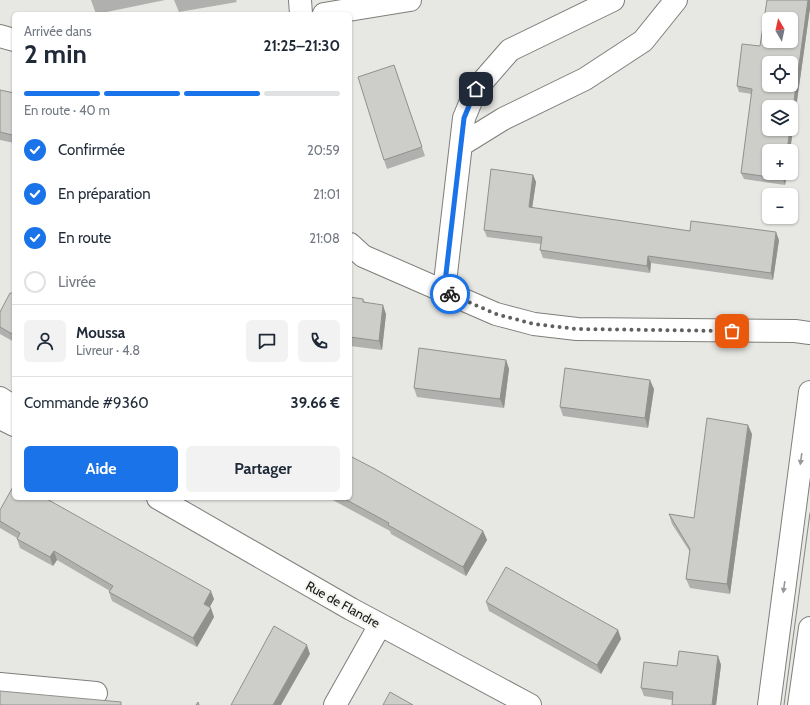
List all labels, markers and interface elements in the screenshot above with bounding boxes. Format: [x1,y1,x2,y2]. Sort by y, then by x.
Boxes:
north arrow [762,12,798,48]
map controls [762,12,798,224]
text: Arrivée dans [24,23,92,39]
text: 21:25–21:30 [264,37,340,55]
text: 2 min [24,38,87,70]
button: locate [762,56,798,92]
pin [459,72,493,106]
icon: home [465,78,487,100]
button: layers [762,100,798,136]
text: En route · 40 m [24,102,110,118]
icon: check [24,139,46,161]
text: Confirmée [58,141,125,159]
text: 20:59 [307,142,340,158]
button: + [762,144,798,180]
icon: check [24,183,46,205]
text: En préparation [58,185,151,203]
text: 21:01 [313,186,340,202]
button: − [762,188,798,224]
icon: check [24,227,46,249]
text: En route [58,229,111,247]
text: 21:08 [309,230,340,246]
text: Livrée [58,273,96,291]
courier [430,274,470,314]
icon: bike [439,283,461,305]
pin [715,314,749,348]
button: person [24,320,66,362]
button: chat [246,320,288,362]
button: phone [298,320,340,362]
icon: bag [721,320,743,342]
text: Moussa [76,324,125,342]
text: Livreur · 4.8 [76,342,140,358]
text: Commande #9360 [24,394,149,412]
text: 39.66 € [291,394,340,412]
button: Aide [24,446,178,492]
button: Partager [186,446,340,492]
one-way arrow [798,452,804,465]
street label: Rue de Flandre [303,577,383,631]
one-way arrow [781,581,787,593]

